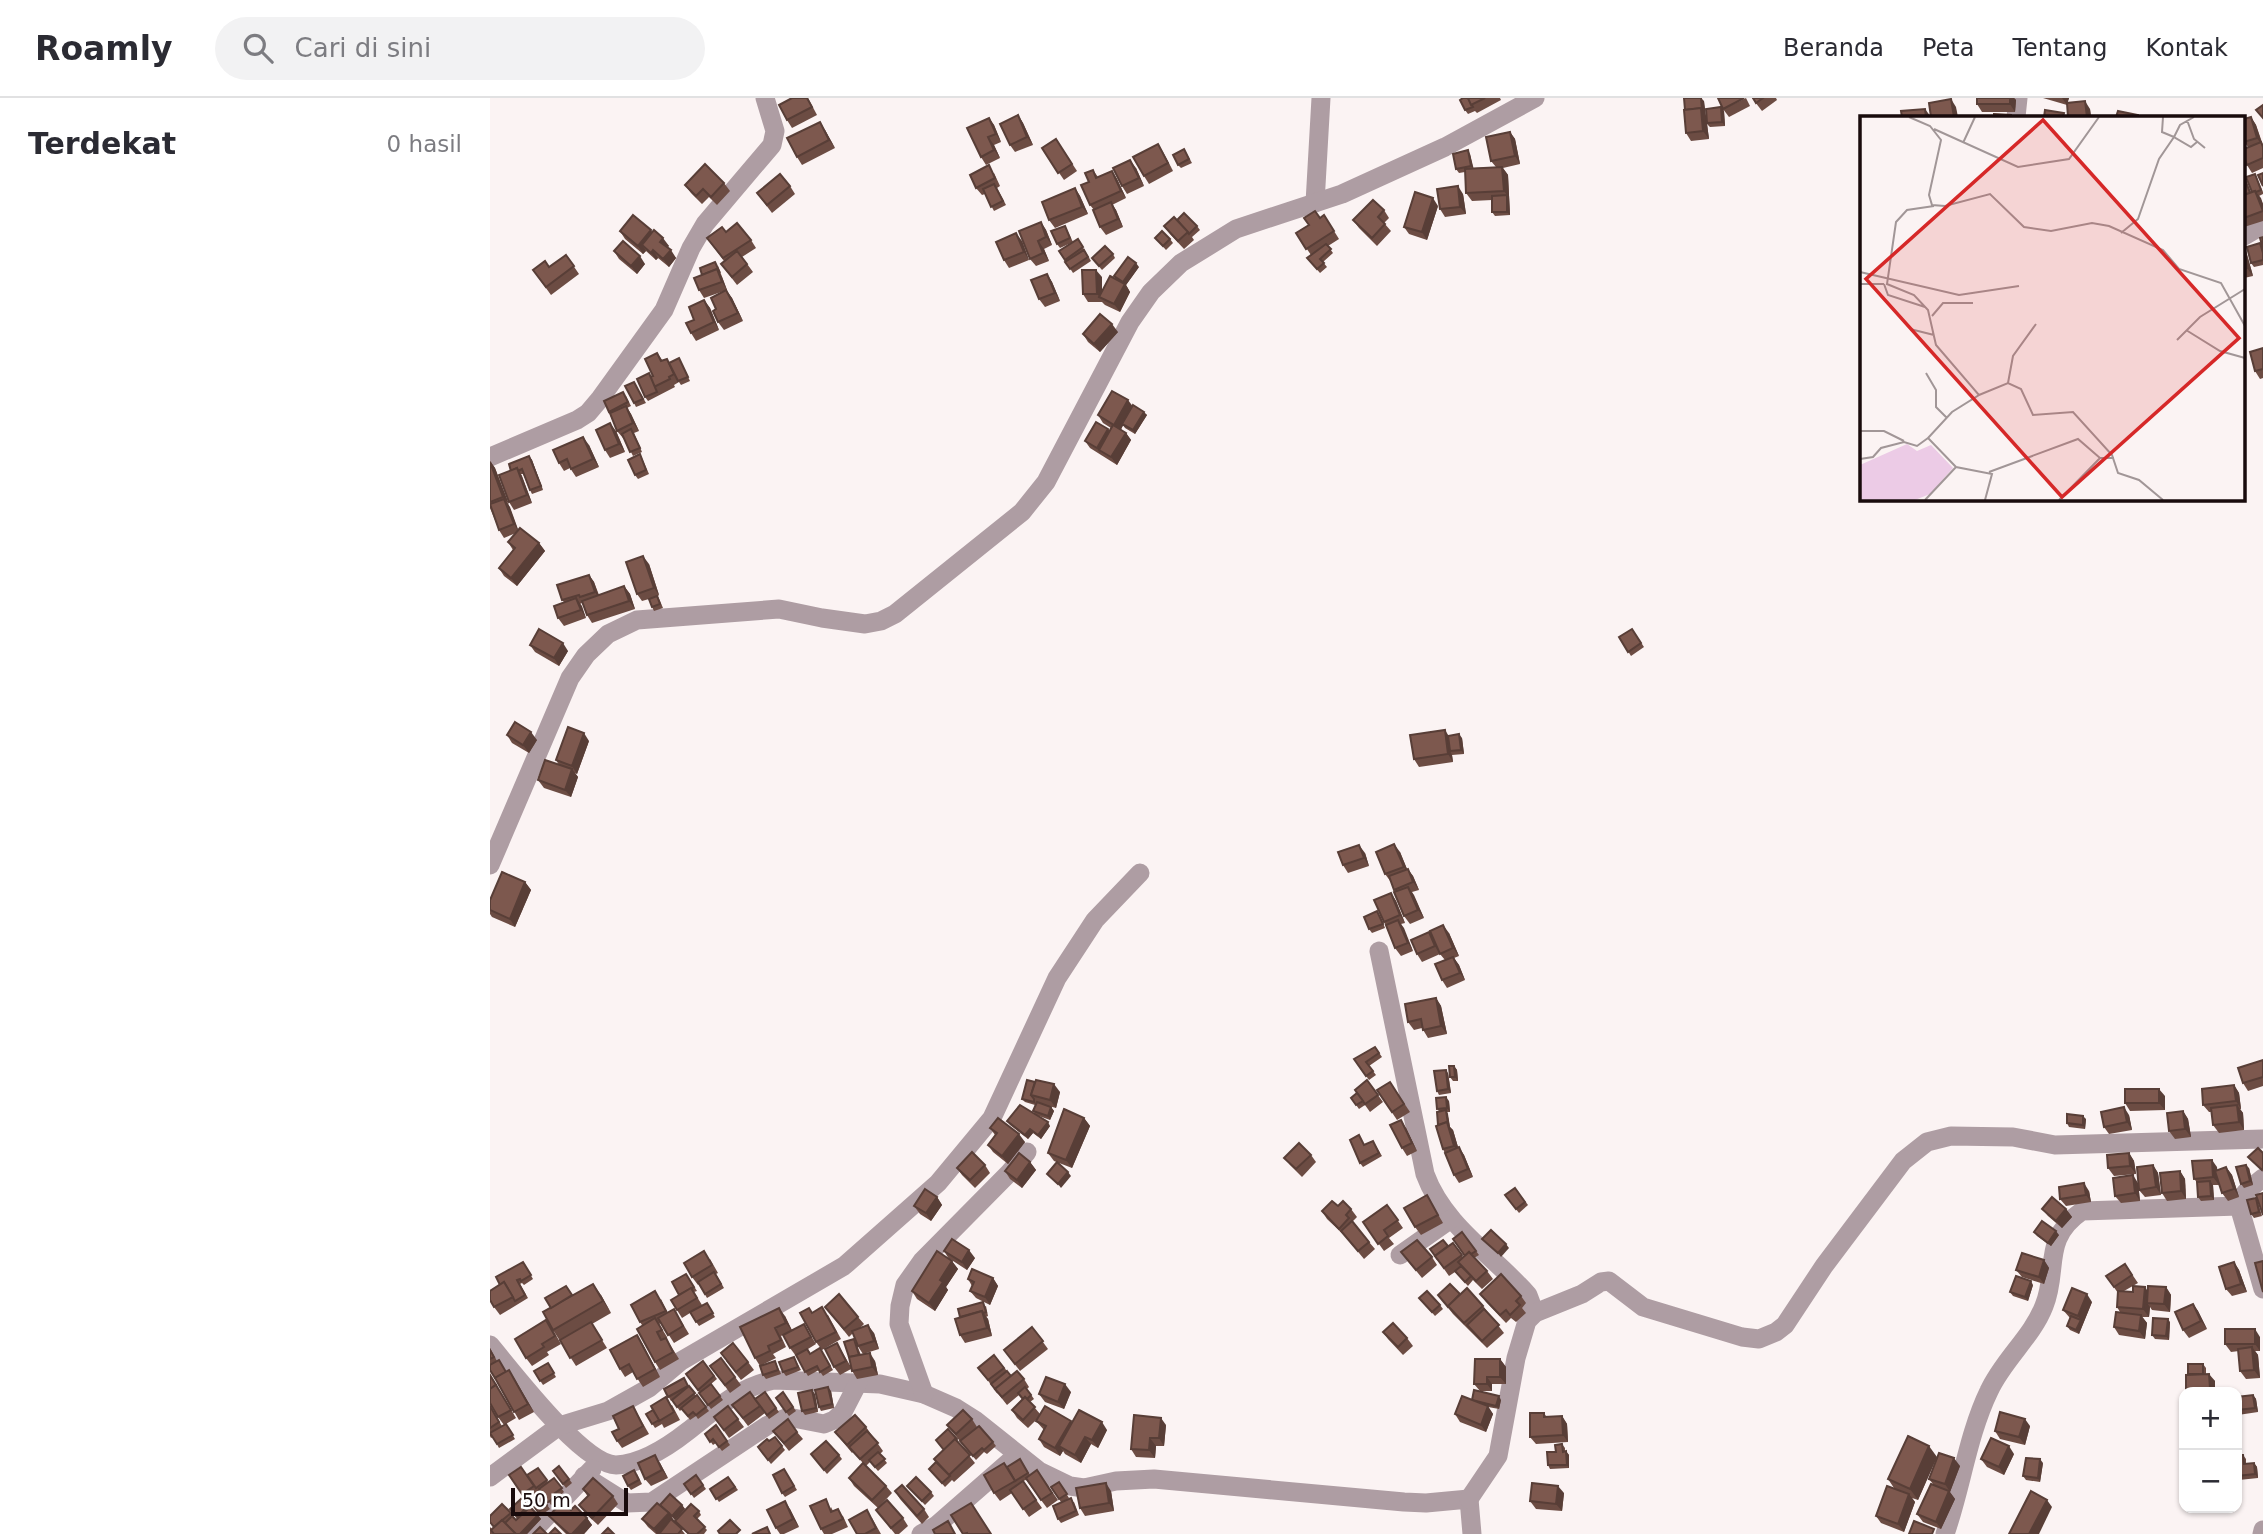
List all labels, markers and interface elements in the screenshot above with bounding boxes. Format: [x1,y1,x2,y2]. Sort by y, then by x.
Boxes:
search box [215,17,705,80]
text: Roamly [35,29,173,68]
icon: search [239,29,277,67]
text: Cari di sini [295,33,431,63]
text: Beranda [1783,34,1884,62]
text: Peta [1922,34,1974,62]
text: Tentang [2012,34,2108,62]
text: Kontak [2146,34,2228,62]
inset map [1860,116,2246,500]
text: Terdekat [28,126,176,161]
text: 0 hasil [387,131,462,157]
map controls [2179,1387,2242,1513]
button: + [2179,1387,2242,1450]
button: − [2179,1450,2242,1513]
scale bar [511,1485,628,1517]
text: 50 m [522,1489,571,1511]

